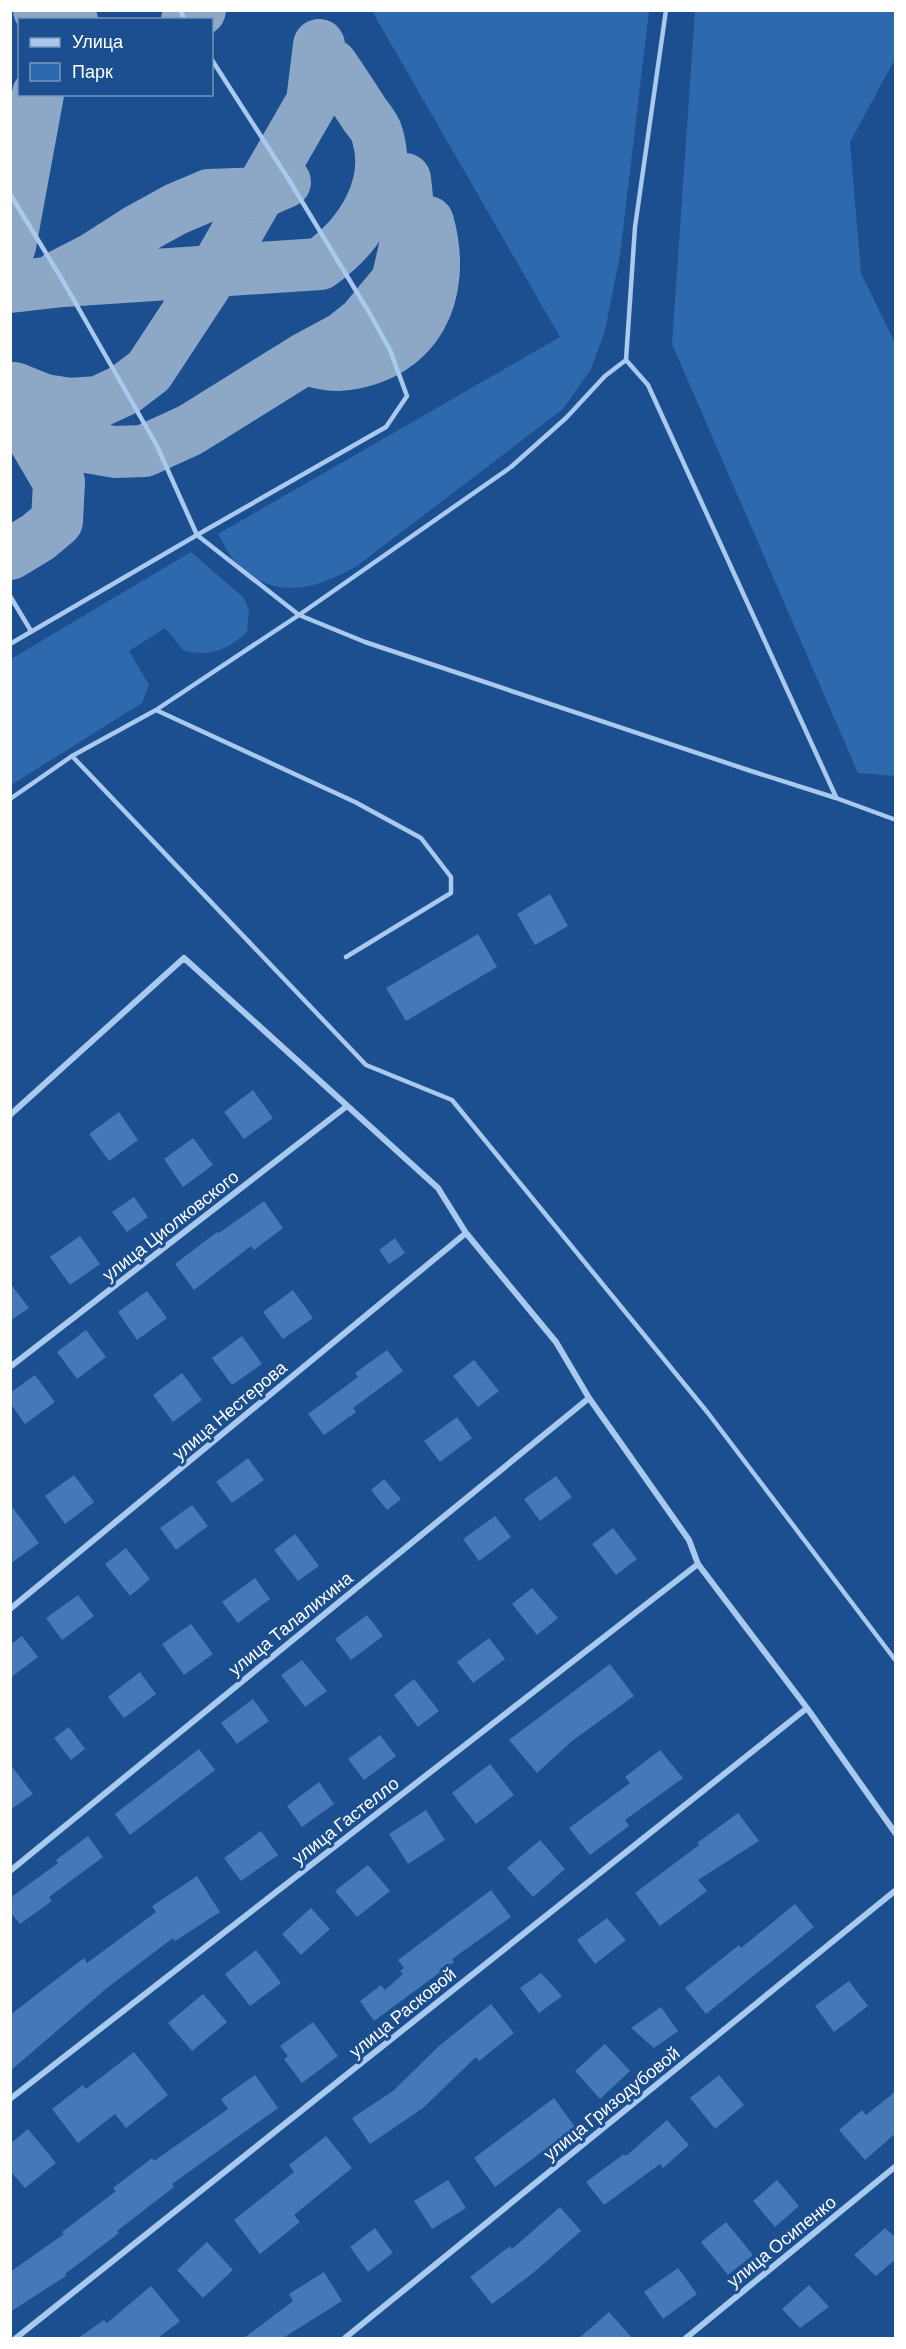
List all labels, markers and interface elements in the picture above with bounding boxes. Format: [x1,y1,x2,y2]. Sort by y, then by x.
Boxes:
legend [18,18,213,96]
text: Улица [72,30,124,52]
text: Парк [72,60,113,82]
street label: улица Циолковского [97,1165,243,1285]
street label: улица Нестерова [167,1355,291,1464]
street label: улица Талалихина [223,1566,357,1680]
street label: улица Гастелло [287,1771,403,1869]
street label: улица Расковой [344,1962,460,2062]
street label: улица Гризодубовой [538,2041,684,2165]
street label: улица Осипенко [722,2190,840,2292]

